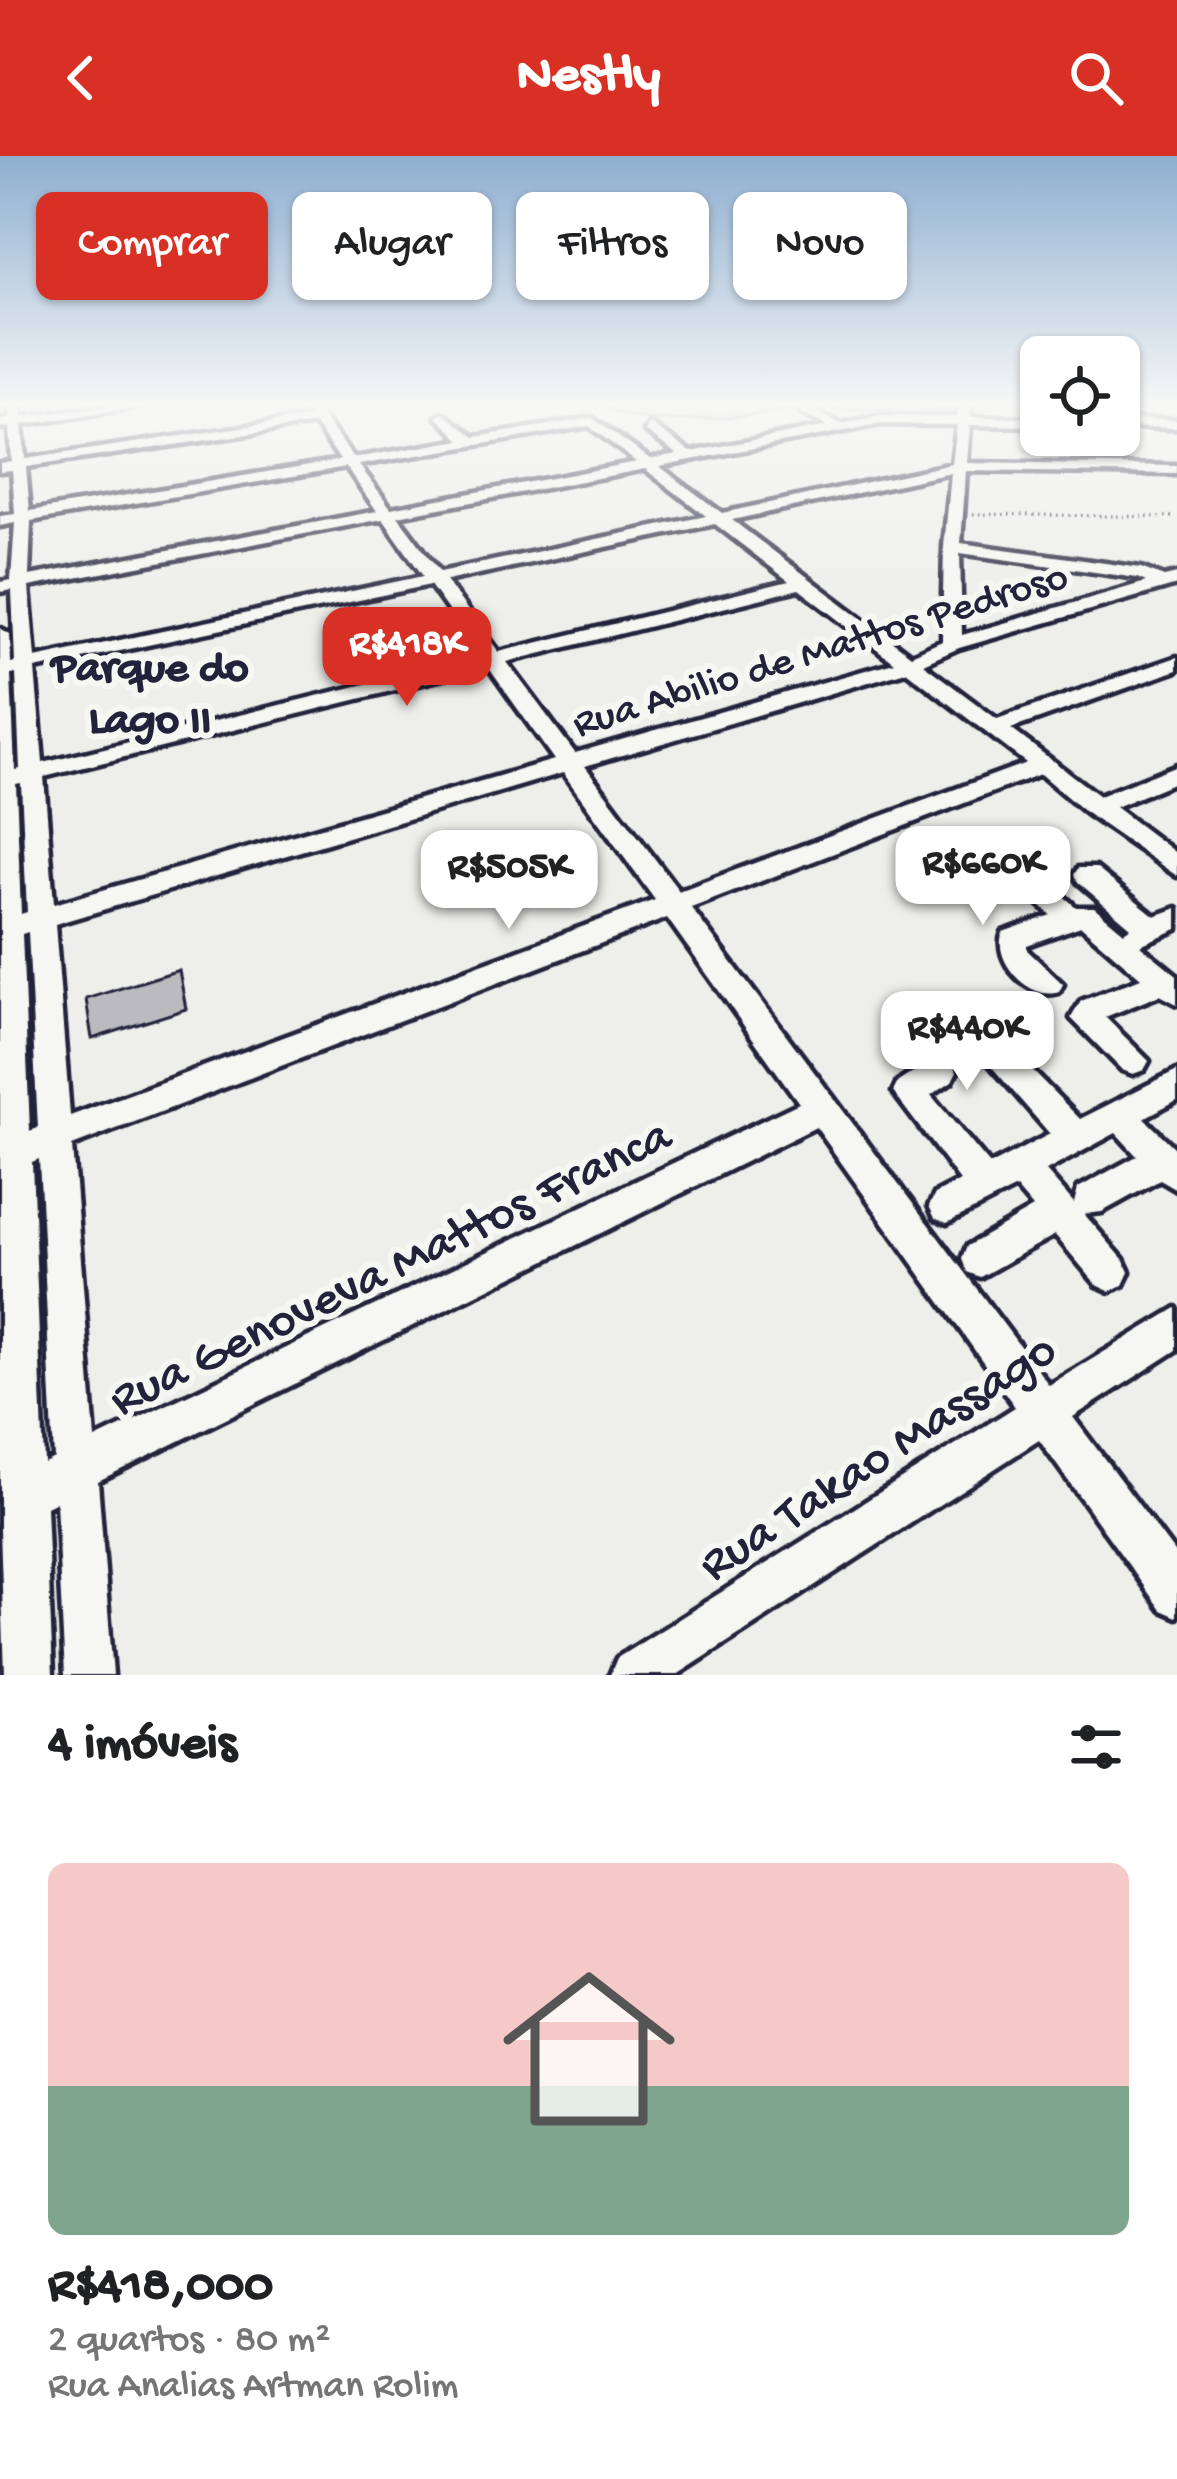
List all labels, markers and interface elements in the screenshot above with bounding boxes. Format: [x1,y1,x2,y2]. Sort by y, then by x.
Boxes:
icon: back [48,45,114,111]
icon: search [1063,45,1129,111]
text: Nestly [517,46,660,110]
chip: Comprar [36,192,268,300]
chip: Alugar [292,192,492,300]
chip: Filtros [516,192,709,300]
chip: Novo [733,192,907,300]
map controls [1020,336,1140,456]
button: locate [1020,336,1140,456]
street label: Rua Abilio de Mattos Pedroso [568,554,1074,752]
pin: R$418K [309,607,505,709]
text: R$418K [349,623,465,669]
district label: Parque do Lago II [49,644,249,749]
pin: R$660K [885,826,1081,928]
pin: R$505K [411,830,607,932]
text: R$660K [922,842,1044,888]
text: R$505K [448,846,570,892]
pin: R$440K [869,991,1065,1093]
text: R$440K [908,1007,1026,1053]
street label: Rua Genoveva Mattos Franca [102,1108,684,1433]
street label: Rua Takao Massago [690,1323,1070,1598]
icon: filters [1063,1714,1129,1780]
text: 4 imóveis [48,1717,237,1777]
icon: home [481,1941,697,2157]
text: R$418,000 [48,2259,273,2319]
text: 2 quartos · 80 m² [48,2319,331,2365]
text: Rua Analias Artman Rolim [48,2365,458,2411]

